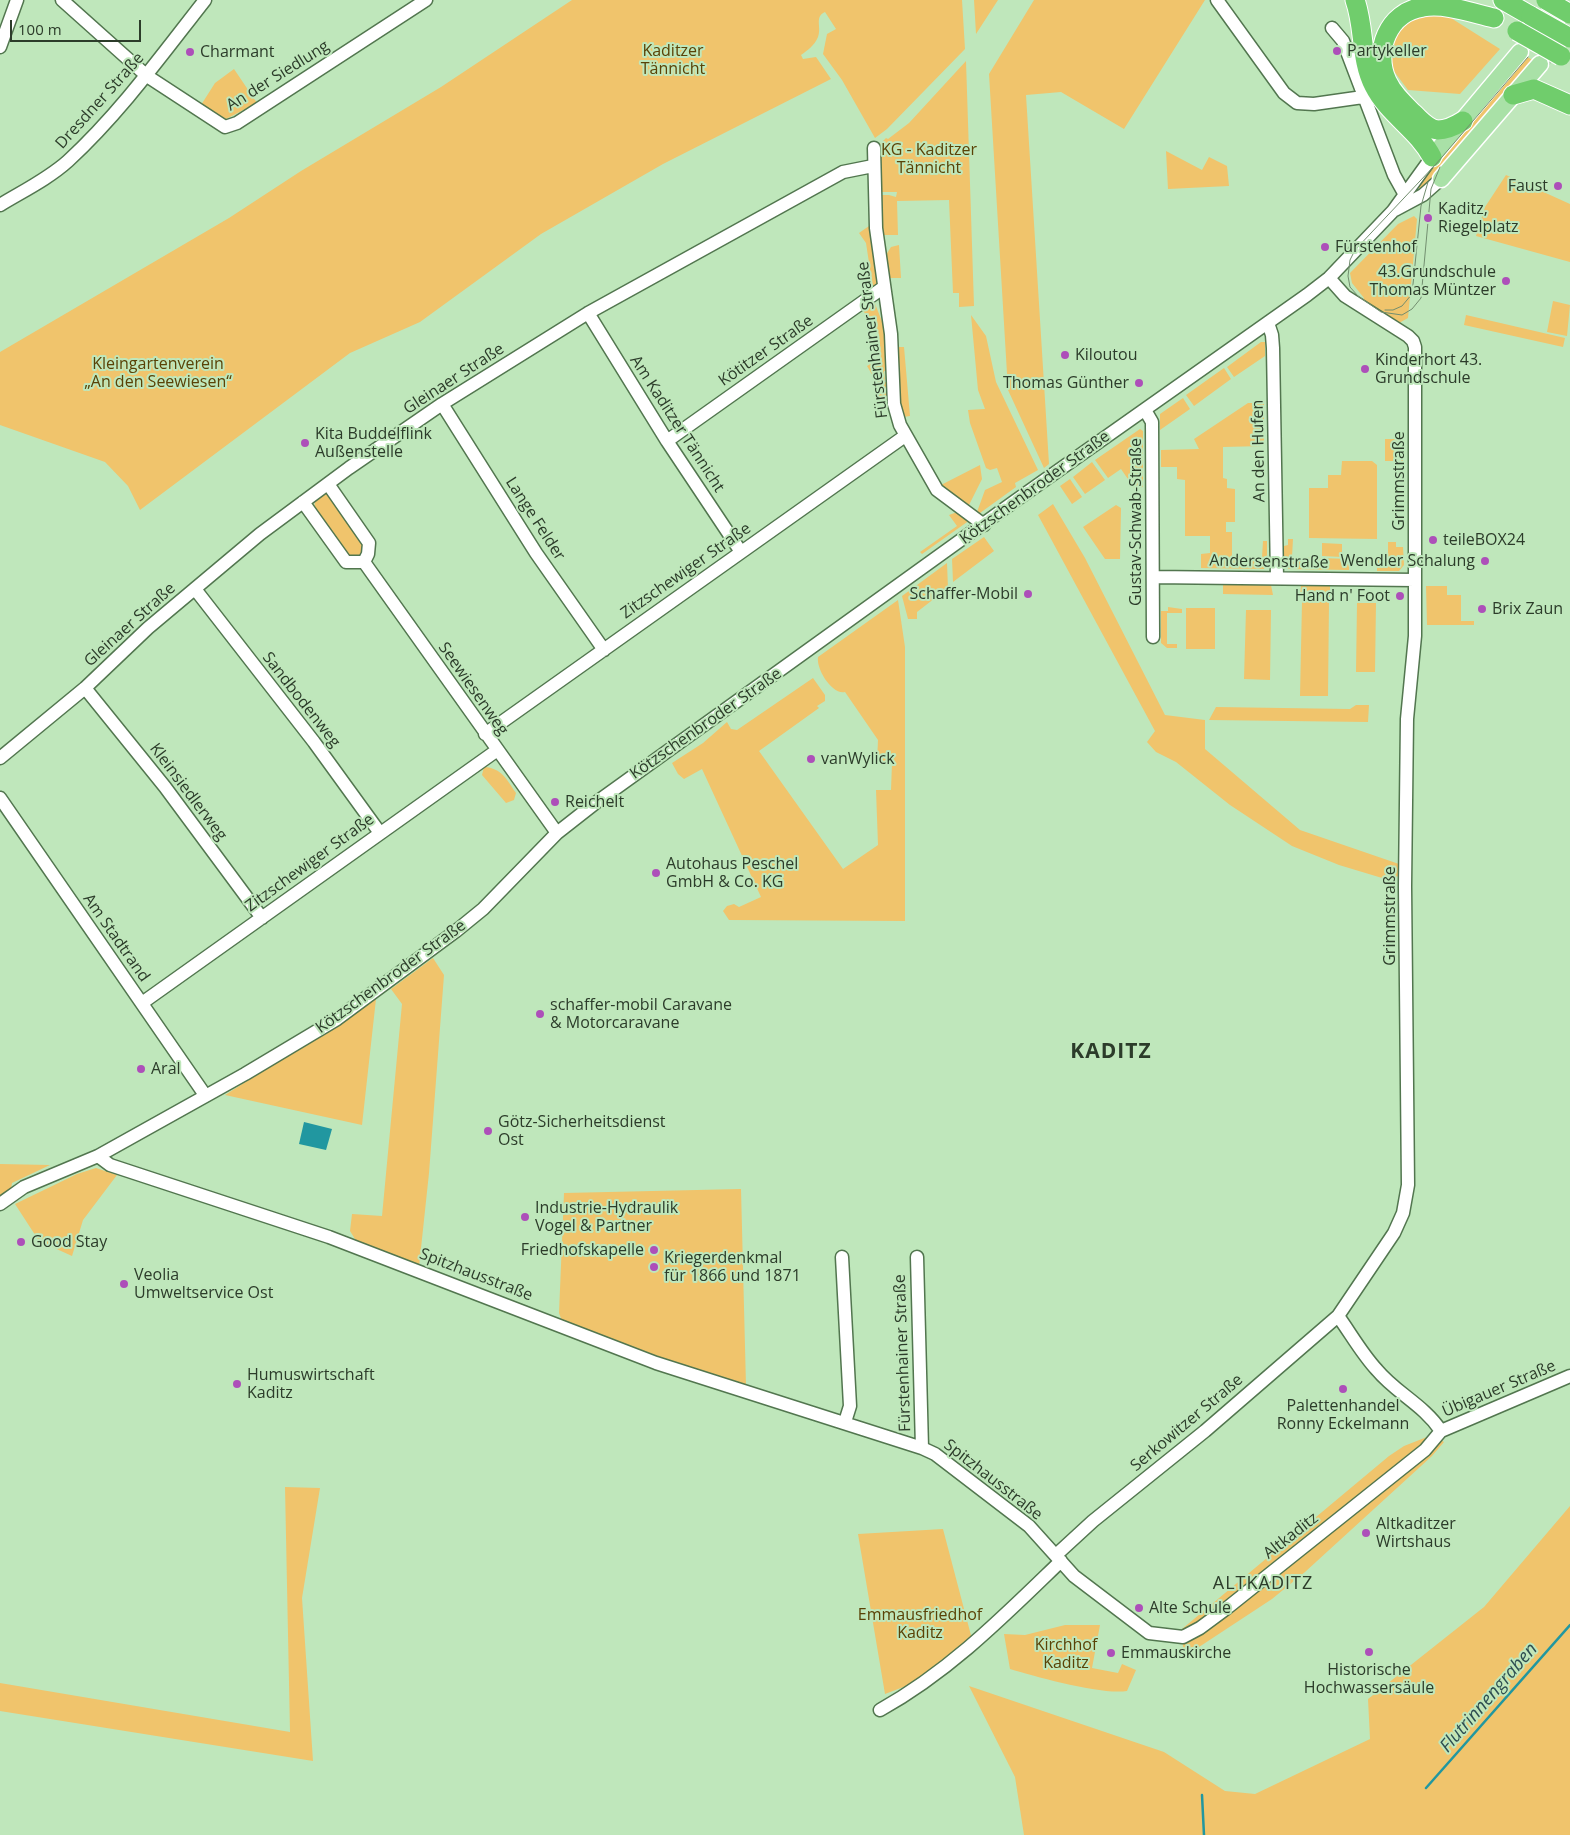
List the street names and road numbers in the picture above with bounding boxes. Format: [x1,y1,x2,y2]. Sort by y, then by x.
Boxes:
street label: An der Siedlung [223,37,333,115]
street label: Dresdner Straße [52,49,148,153]
street label: Fürstenhainer Straße [854,261,892,419]
street label: Kötitzer Straße [715,311,817,391]
street label: Gleinaer Straße [400,339,508,419]
street label: Am Kaditzer Tännicht [626,352,728,496]
street label: An den Hufen [1249,400,1269,502]
street label: Kötzschenbroder Straße [956,427,1114,549]
street label: Grimmstraße [1389,431,1409,531]
street label: Gustav-Schwab-Straße [1126,438,1146,606]
street label: Lange Felder [501,474,569,564]
street label: Zitzschewiger Straße [617,519,755,623]
street label: Andersenstraße [1209,551,1329,573]
street label: Gleinaer Straße [81,579,179,671]
street label: Seewiesenweg [434,639,512,739]
street label: Sandbodenweg [258,649,344,751]
street label: Kötzschenbroder Straße [626,664,786,784]
street label: Kleinsiedlerweg [145,740,231,844]
street label: Zitzschewiger Straße [242,810,378,916]
street label: Grimmstraße [1380,866,1400,966]
street label: Am Stadtrand [79,890,153,986]
street label: Kötzschenbroder Straße [312,916,470,1038]
street label: Spitzhausstraße [417,1245,535,1305]
street label: Fürstenhainer Straße [891,1274,915,1432]
street label: Übigauer Straße [1439,1356,1559,1422]
street label: Serkowitzer Straße [1127,1370,1247,1476]
street label: Spitzhausstraße [940,1436,1046,1524]
street label: Altkaditz [1260,1509,1322,1563]

